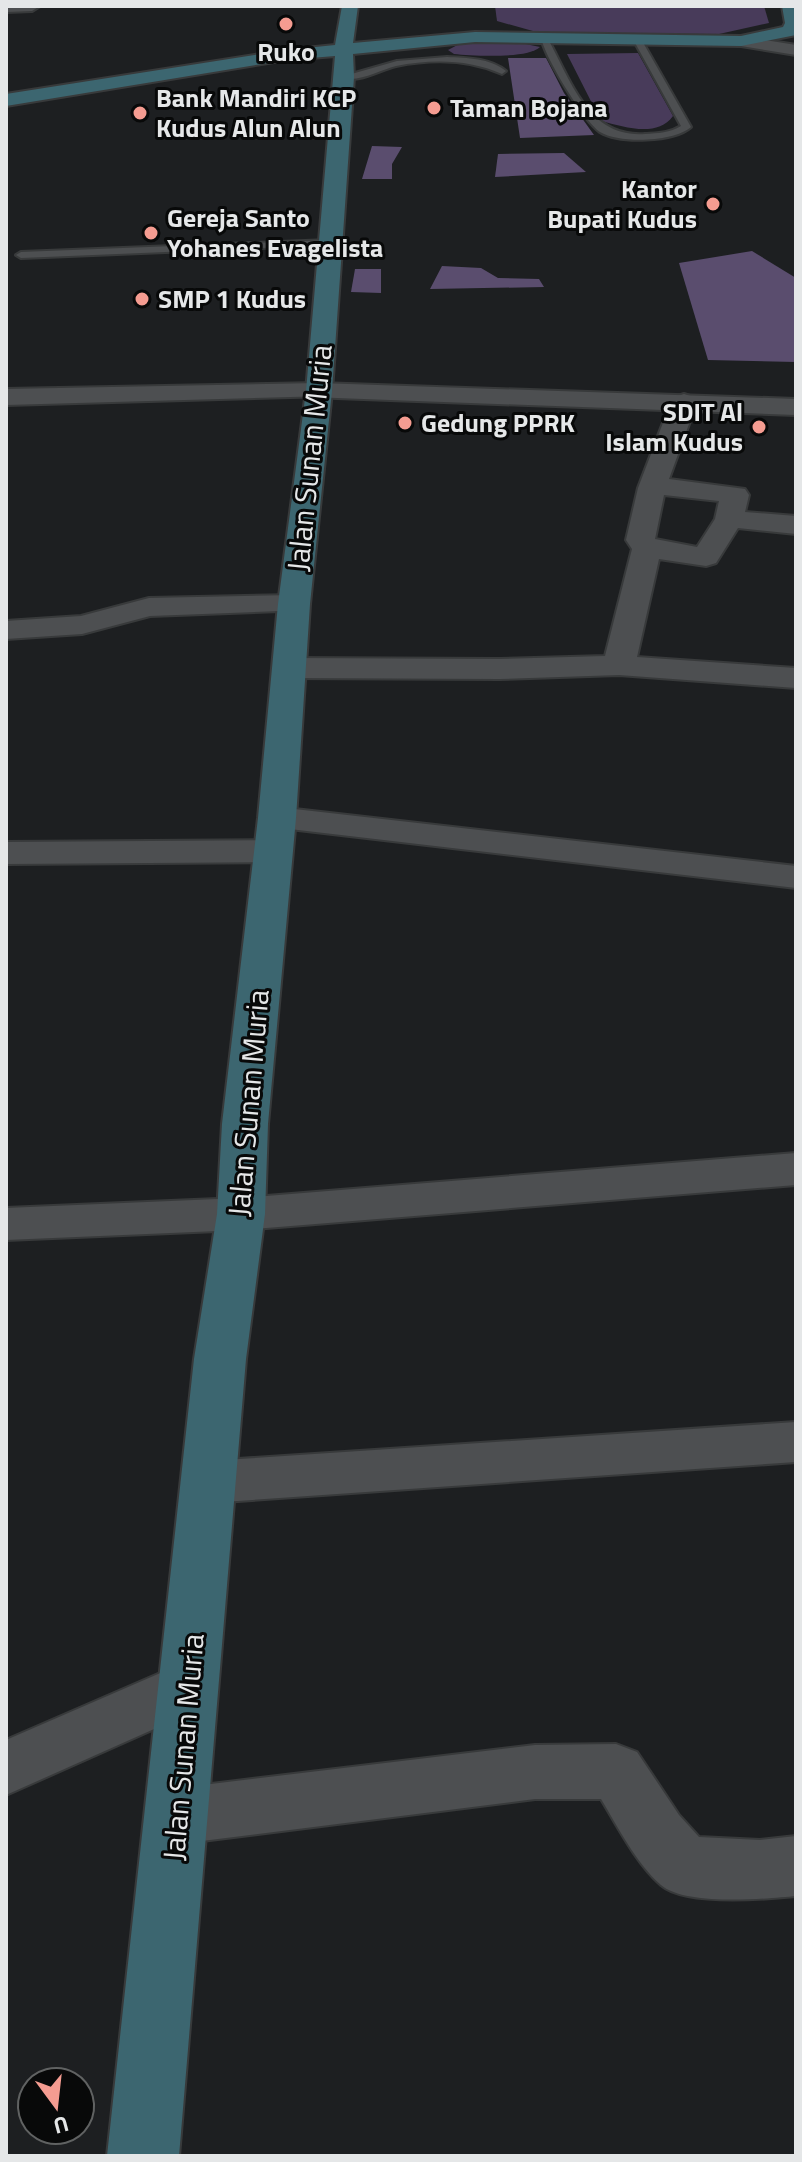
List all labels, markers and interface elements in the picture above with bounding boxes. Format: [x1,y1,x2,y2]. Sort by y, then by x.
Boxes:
marker: Ruko [277,15,295,33]
place label: Ruko [257,32,315,71]
place label: Bank Mandiri KCP Kudus Alun Alun [156,78,356,147]
place label: Taman Bojana [450,88,608,127]
marker: Taman Bojana [425,99,443,117]
marker: Bank Mandiri KCP Kudus Alun Alun [131,104,149,122]
place label: Kantor Bupati Kudus [547,169,697,238]
marker: Kantor Bupati Kudus [704,195,722,213]
place label: Gereja Santo Yohanes Evagelista [167,198,383,267]
marker: Gereja Santo Yohanes Evagelista [142,224,160,242]
place label: SMP 1 Kudus [158,279,306,318]
marker: SMP 1 Kudus [133,290,151,308]
street label: Jalan Sunan Muria [274,342,344,573]
place label: SDIT Al Islam Kudus [605,392,743,461]
place label: Gedung PPRK [421,403,575,442]
marker: Gedung PPRK [396,414,414,432]
marker: SDIT Al Islam Kudus [750,418,768,436]
street label: Jalan Sunan Muria [215,988,281,1218]
street label: Jalan Sunan Muria [150,1632,216,1862]
north arrow [16,2066,96,2146]
text: U [50,2107,73,2144]

